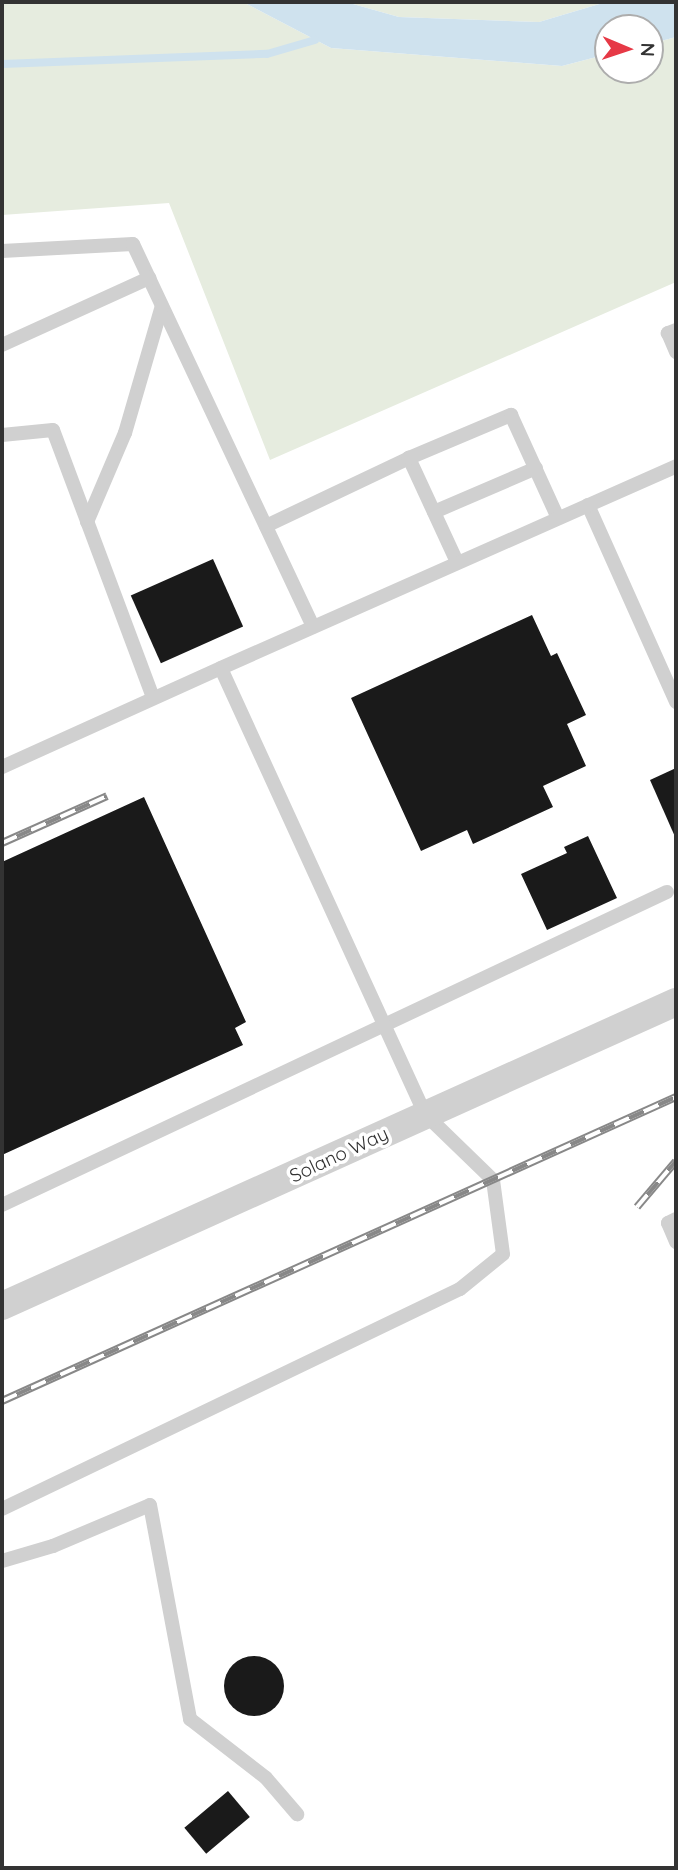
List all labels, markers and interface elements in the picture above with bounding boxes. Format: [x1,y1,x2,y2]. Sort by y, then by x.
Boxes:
north arrow [594,14,664,84]
text: N [636,42,660,57]
street label: Solano Way [286,1122,392,1188]

